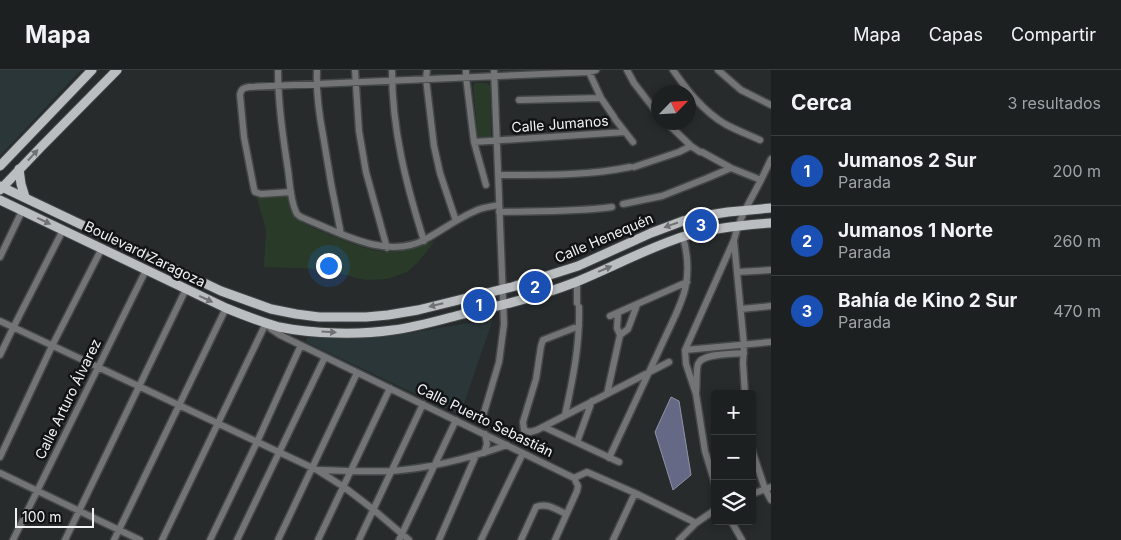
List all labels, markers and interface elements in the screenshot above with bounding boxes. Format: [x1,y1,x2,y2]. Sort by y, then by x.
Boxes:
text: Mapa [25,20,91,49]
text: Mapa [853,24,901,45]
text: Capas [929,24,983,45]
text: Compartir [1011,24,1096,45]
north arrow [651,85,696,130]
text: Cerca [791,90,852,115]
text: 3 resultados [1007,93,1101,113]
street label: Calle Jumanos [511,112,609,135]
one-way arrow [27,149,39,161]
text: Jumanos 2 Sur [838,149,976,172]
text: 1 [804,161,810,181]
text: 200 m [1053,161,1101,181]
text: Parada [838,172,891,192]
pin: 3 [685,206,717,244]
street label: Calle Henequén [552,209,656,266]
one-way arrow [37,217,51,225]
street label: Boulevard Zaragoza [82,217,208,290]
text: Jumanos 1 Norte [838,219,993,242]
one-way arrow [664,222,679,229]
text: 2 [802,231,812,251]
text: 260 m [1053,231,1101,251]
text: Parada [838,242,891,262]
your location [316,253,342,279]
one-way arrow [598,265,612,273]
pin: 2 [519,268,551,306]
pin: 1 [463,286,495,324]
text: Bahía de Kino 2 Sur [838,289,1017,312]
one-way arrow [199,295,214,303]
one-way arrow [428,301,443,309]
text: 3 [802,301,812,321]
text: 470 m [1053,301,1101,321]
text: Parada [838,312,891,332]
one-way arrow [322,329,338,337]
street label: Calle Arturo Álvarez [31,336,104,462]
street label: Calle Puerto Sebastián [414,379,556,460]
map controls [711,390,756,525]
button: + [711,390,756,435]
button: − [711,435,756,480]
button: layers [711,480,756,525]
scale bar [15,505,94,528]
text: 100 m [22,508,62,525]

